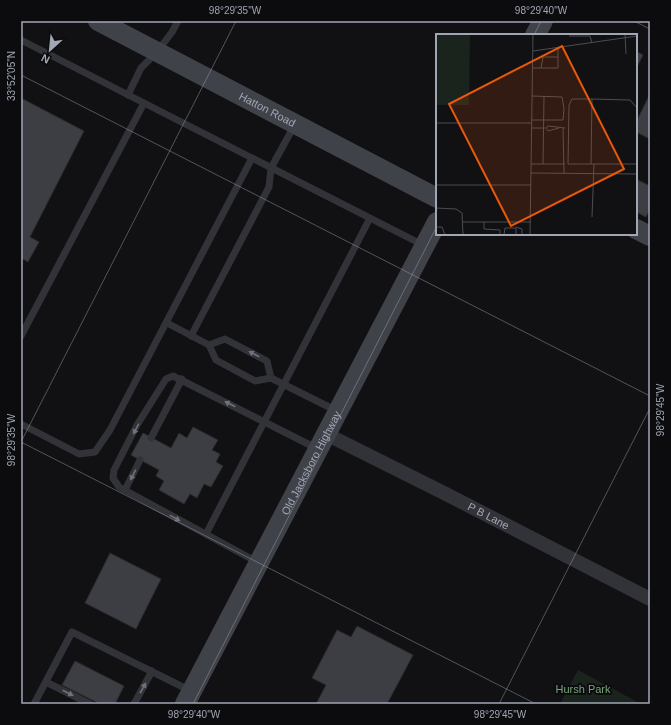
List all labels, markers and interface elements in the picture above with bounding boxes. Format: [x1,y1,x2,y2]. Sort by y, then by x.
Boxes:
text: 98°29'35"W [209,5,262,16]
text: 98°29'40"W [515,5,568,16]
north arrow [30,30,70,70]
inset map [436,34,637,235]
text: 33°52'05"N [6,51,17,101]
text: N [39,52,52,66]
street label: Hatton Road [237,90,297,129]
one-way arrow [248,351,260,358]
text: 98°29'45"W [655,383,666,436]
one-way arrow [225,401,236,407]
street label: Old Jacksboro Highway [279,408,343,517]
text: 98°29'35"W [6,413,17,466]
one-way arrow [132,423,139,434]
one-way arrow [129,469,136,481]
street label: P B Lane [466,500,511,532]
one-way arrow [169,514,181,521]
one-way arrow [140,682,147,694]
park label: Hursh Park [555,683,611,695]
one-way arrow [62,690,74,696]
text: 98°29'40"W [168,709,221,720]
text: 98°29'45"W [474,709,527,720]

